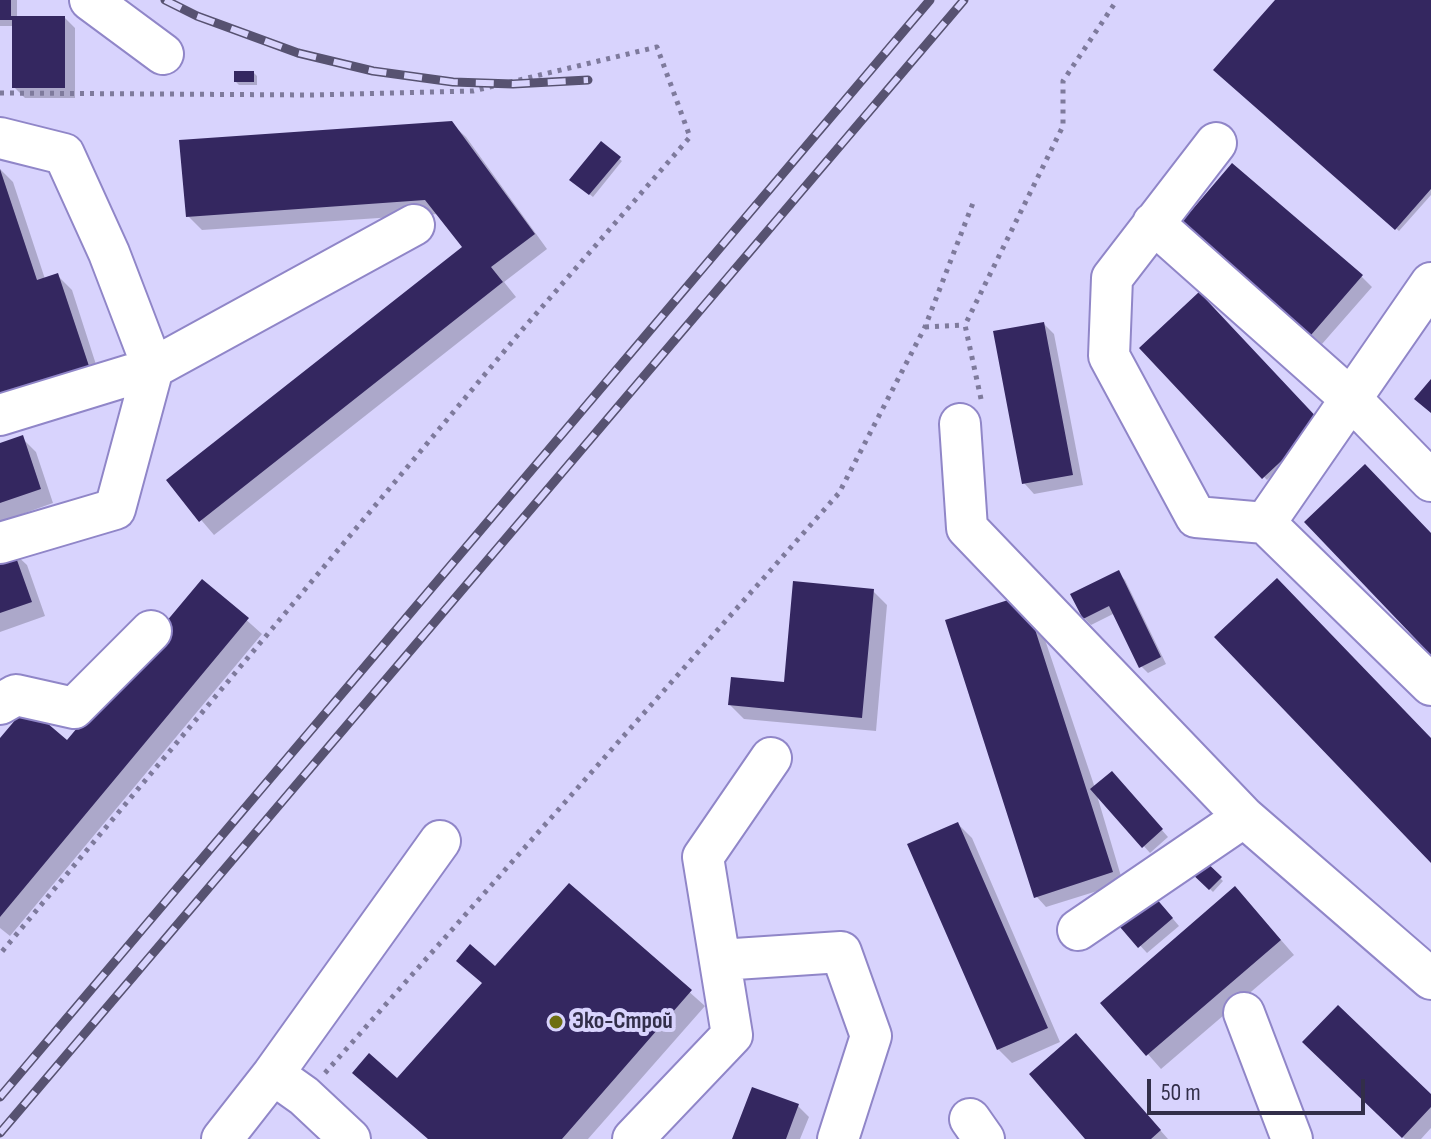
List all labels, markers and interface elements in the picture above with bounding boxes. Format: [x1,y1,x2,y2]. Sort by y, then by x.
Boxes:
place label: Эко-Строй [572,1008,673,1036]
marker: Эко-Строй [547,1013,565,1031]
scale bar [1151,1063,1369,1113]
text: 50 m [1161,1078,1201,1107]

